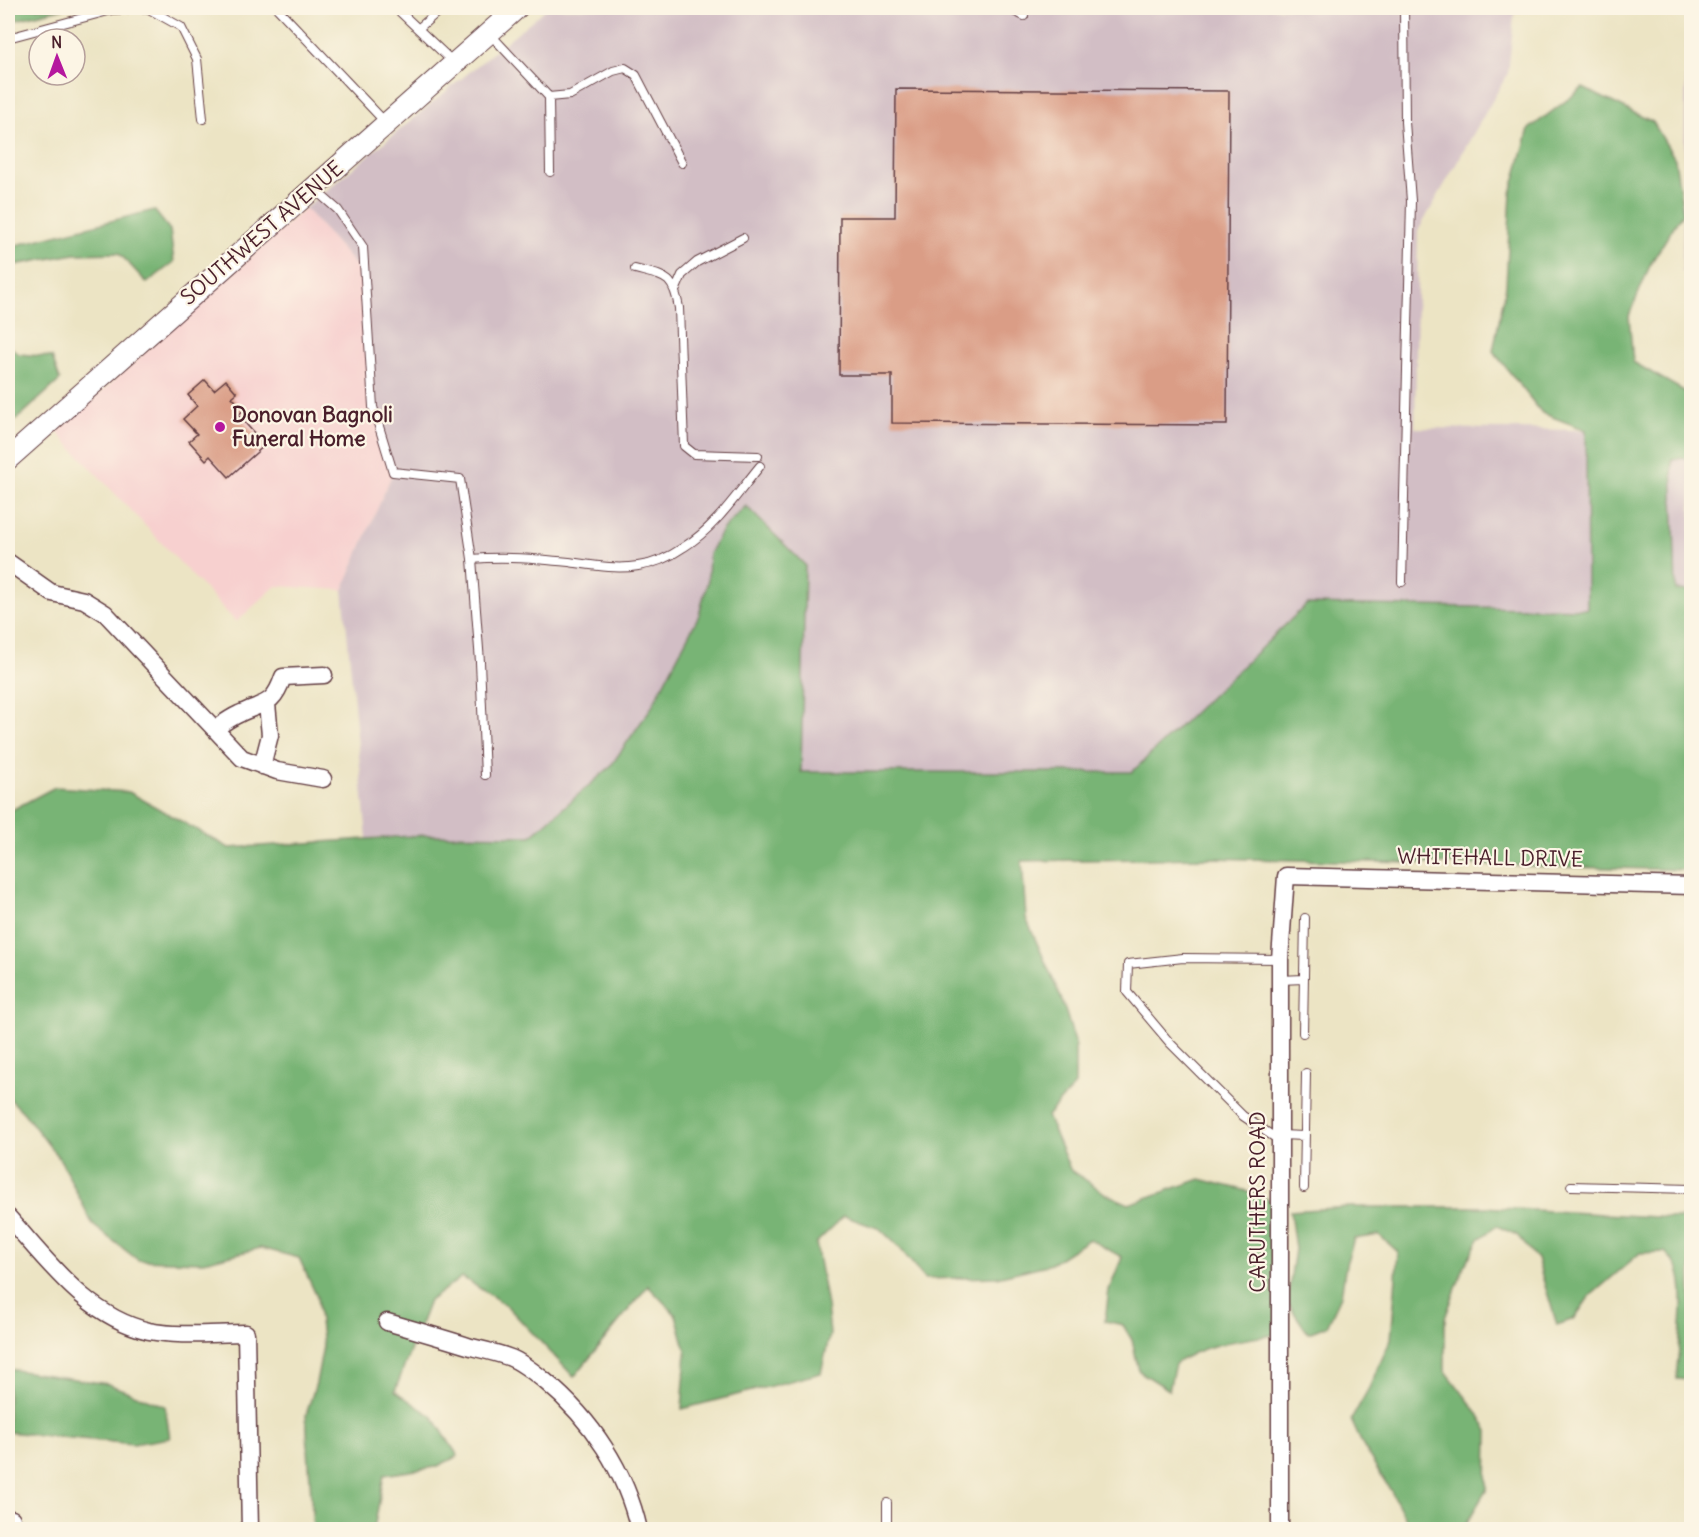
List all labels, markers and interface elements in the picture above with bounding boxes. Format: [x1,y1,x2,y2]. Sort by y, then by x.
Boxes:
north arrow [27,27,87,87]
text: N [51,32,62,52]
street label: SOUTHWEST AVENUE [175,155,349,311]
place label: Donovan Bagnoli Funeral Home [232,401,393,452]
marker: Donovan Bagnoli Funeral Home [213,420,227,434]
street label: WHITEHALL DRIVE [1397,842,1583,873]
street label: CARUTHERS ROAD [1244,1111,1271,1293]

